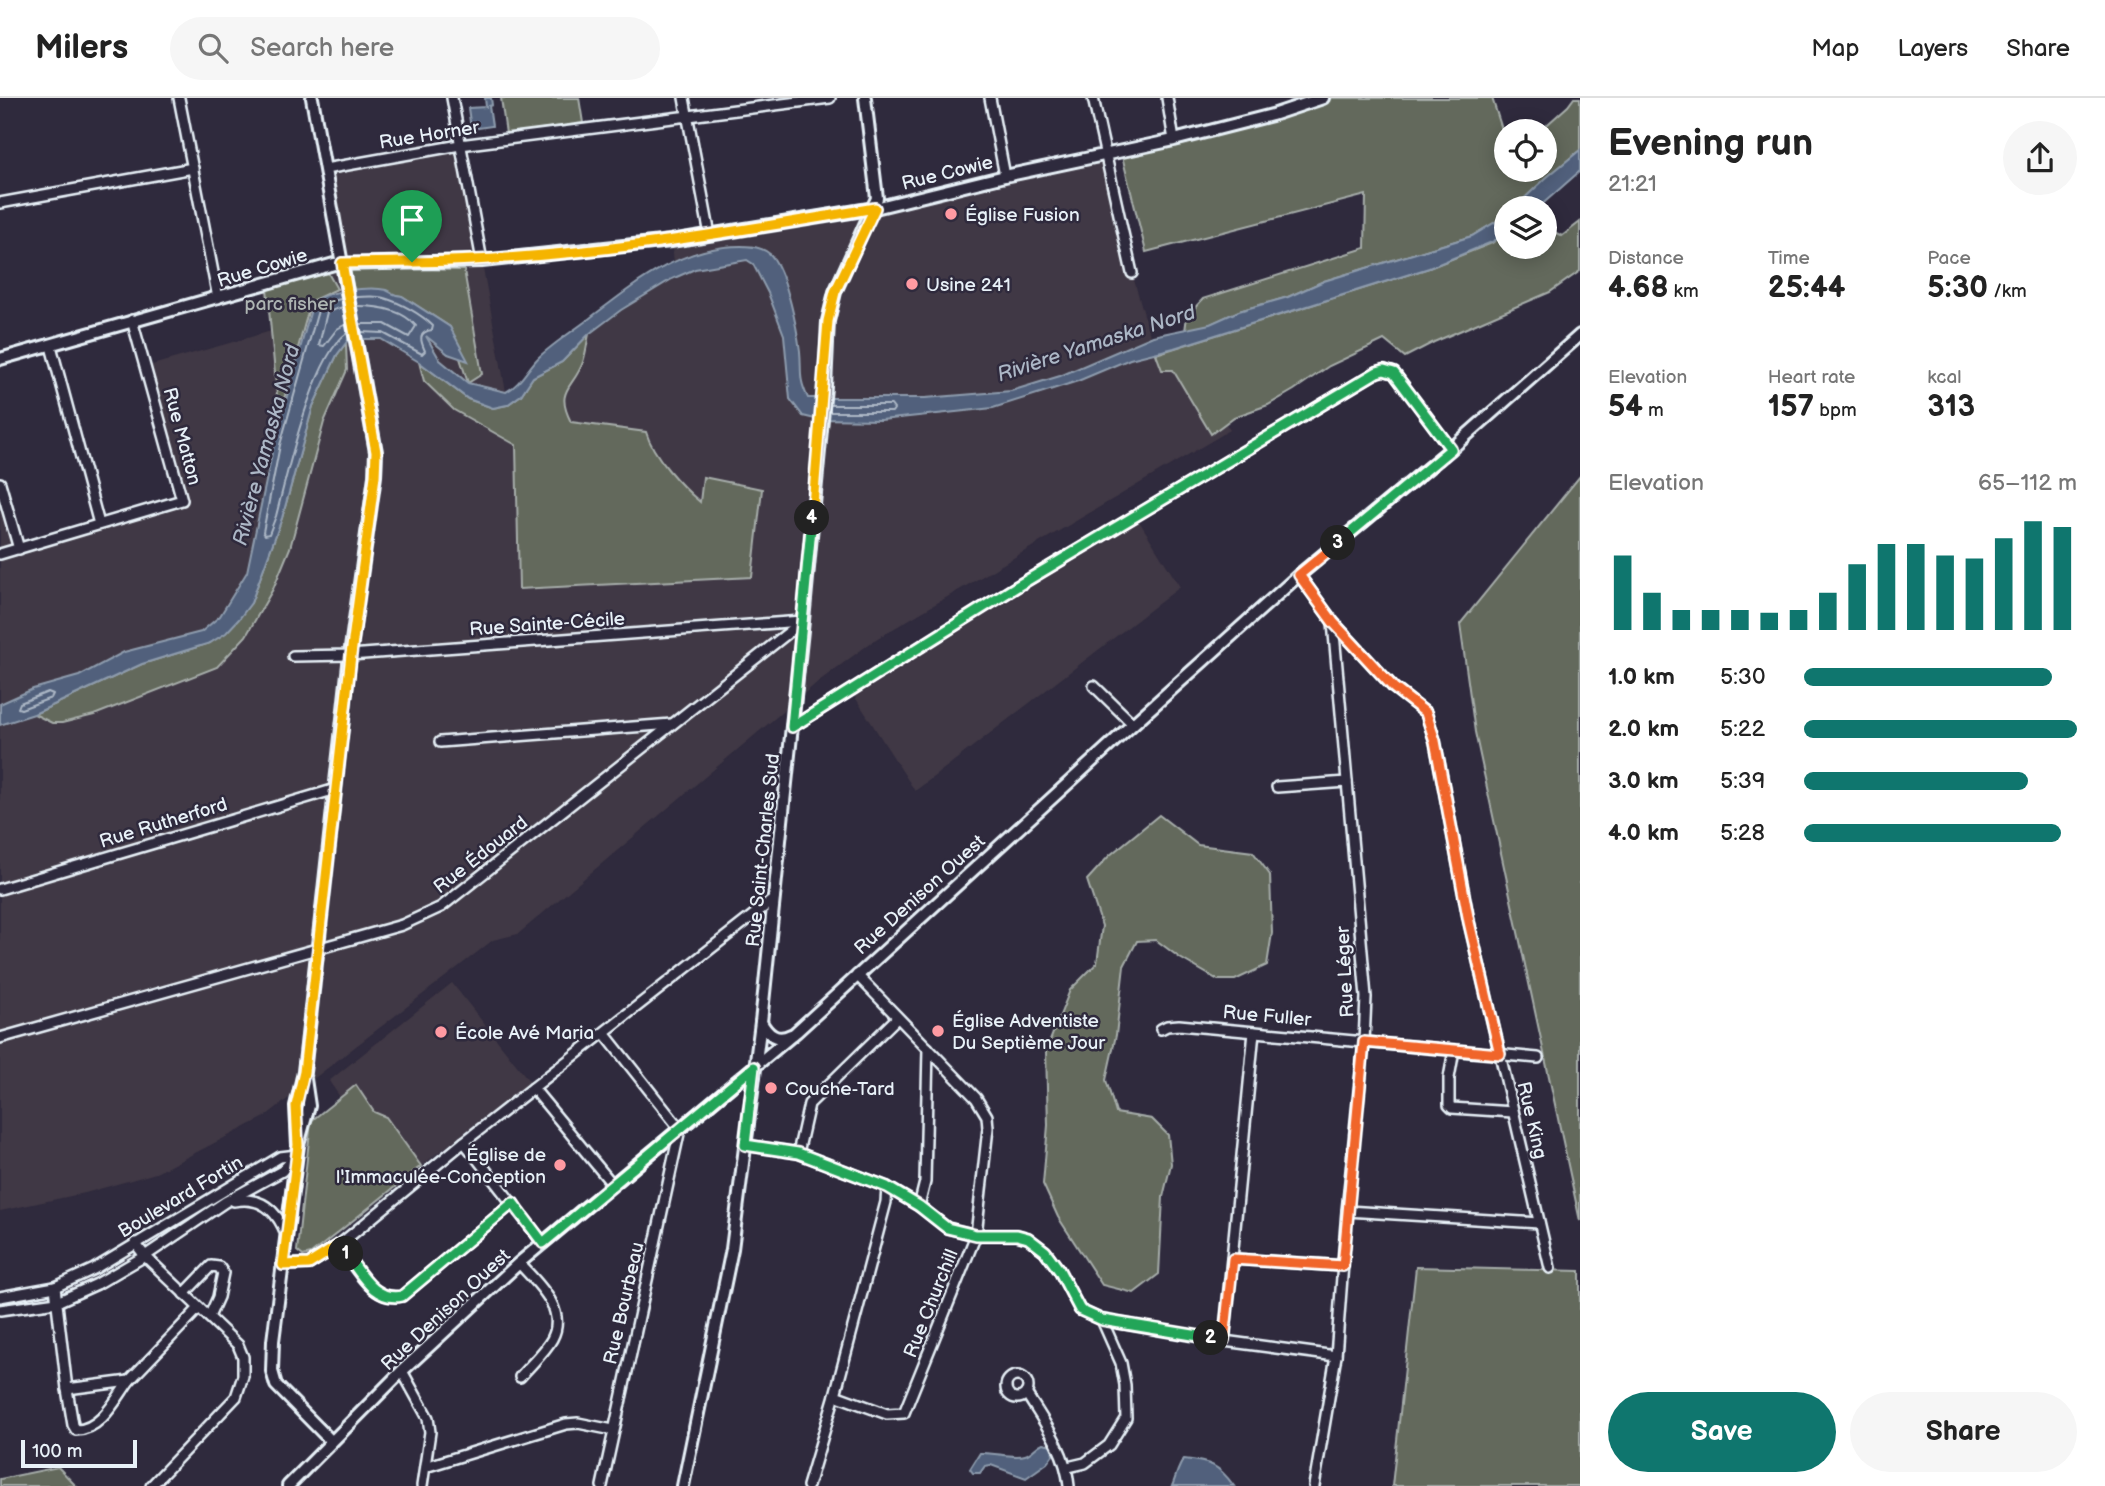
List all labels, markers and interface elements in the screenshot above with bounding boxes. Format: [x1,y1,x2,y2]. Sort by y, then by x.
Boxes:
search box [170,17,660,80]
text: Milers [35,28,128,68]
icon: search [194,29,232,67]
text: Search here [250,33,394,64]
text: Map [1811,34,1859,63]
text: Layers [1897,34,1968,63]
text: Share [2006,34,2070,63]
street label: Rue Horner [378,116,482,155]
map controls [1494,119,1557,259]
button: locate [1494,119,1557,182]
text: Evening run [1608,121,1813,166]
button: share [2003,121,2077,195]
street label: Rue Cowie [899,151,995,196]
text: 21:21 [1608,170,1657,198]
pin [382,190,442,262]
button: layers [1494,196,1557,259]
icon: arrive [393,201,431,239]
place label: Église Fusion [965,203,1080,227]
marker: Église Fusion [943,206,959,222]
street label: Rue Cowie [215,244,310,293]
text: Distance [1608,247,1684,270]
text: Time [1768,247,1810,270]
text: Pace [1927,247,1971,270]
text: 4.68 [1608,270,1668,306]
text: 25:44 [1768,270,1845,306]
text: 5:30 [1927,270,1988,306]
place label: Usine 241 [926,274,1011,297]
marker: Usine 241 [904,276,920,292]
text: km [1668,280,1699,303]
text: /km [1988,280,2027,303]
park label: parc fisher [245,293,337,316]
water label: Rivière Yamaska Nord [994,299,1199,387]
water label: Rivière Yamaska Nord [228,341,306,548]
text: Elevation [1608,366,1687,389]
text: Heart rate [1768,366,1855,389]
text: kcal [1927,366,1961,389]
street label: Rue Matton [157,385,206,488]
text: 54 [1608,389,1643,425]
text: 157 [1768,389,1814,425]
text: 313 [1927,389,1975,425]
text: m [1643,399,1664,422]
text: bpm [1814,399,1857,422]
text: Elevation [1608,469,1704,497]
text: 65–112 m [1978,469,2077,497]
pin: 4 [794,500,830,536]
text: 4 [806,506,817,529]
pin: 3 [1320,526,1356,560]
text: 3 [1332,531,1343,554]
street label: Rue Sainte-Cécile [469,608,626,641]
text: 1.0 km [1608,663,1675,691]
text: 5:30 [1720,663,1766,691]
text: 2.0 km [1608,715,1679,743]
text: 5:22 [1720,715,1765,743]
street label: Rue Saint-Charles Sud [742,752,785,948]
text: 3.0 km [1608,767,1679,795]
text: 5:39 [1720,767,1765,795]
street label: Rue Rutherford [97,793,230,854]
street label: Rue Édouard [429,811,532,899]
text: 4.0 km [1608,819,1679,847]
text: 5:28 [1720,819,1765,847]
street label: Rue Denison Ouest [850,830,990,960]
street label: Rue Léger [1332,925,1359,1018]
street label: Rue Fuller [1222,1001,1313,1032]
place label: Église Adventiste Du Septième Jour [952,1009,1106,1055]
place label: École Avé Maria [455,1021,594,1045]
marker: Église Adventiste Du Septième Jour [930,1023,946,1039]
marker: École Avé Maria [433,1024,449,1040]
place label: Couche-Tard [785,1078,895,1101]
street label: Rue King [1511,1079,1552,1161]
marker: Couche-Tard [763,1080,779,1096]
place label: Église de l'Immaculée-Conception [336,1143,546,1189]
street label: Boulevard Fortin [114,1151,247,1244]
marker: Église de l'Immaculée-Conception [552,1157,568,1173]
pin: 1 [328,1236,364,1272]
street label: Rue Bourbeau [599,1240,650,1367]
text: 1 [342,1242,350,1265]
street label: Rue Denison Ouest [377,1244,515,1376]
street label: Rue Churchill [899,1246,964,1361]
pin: 2 [1194,1320,1228,1356]
text: 2 [1205,1326,1216,1349]
button: Save [1608,1392,1836,1472]
button: Share [1850,1392,2077,1472]
scale bar [21,1437,136,1469]
text: 100 m [32,1440,83,1463]

